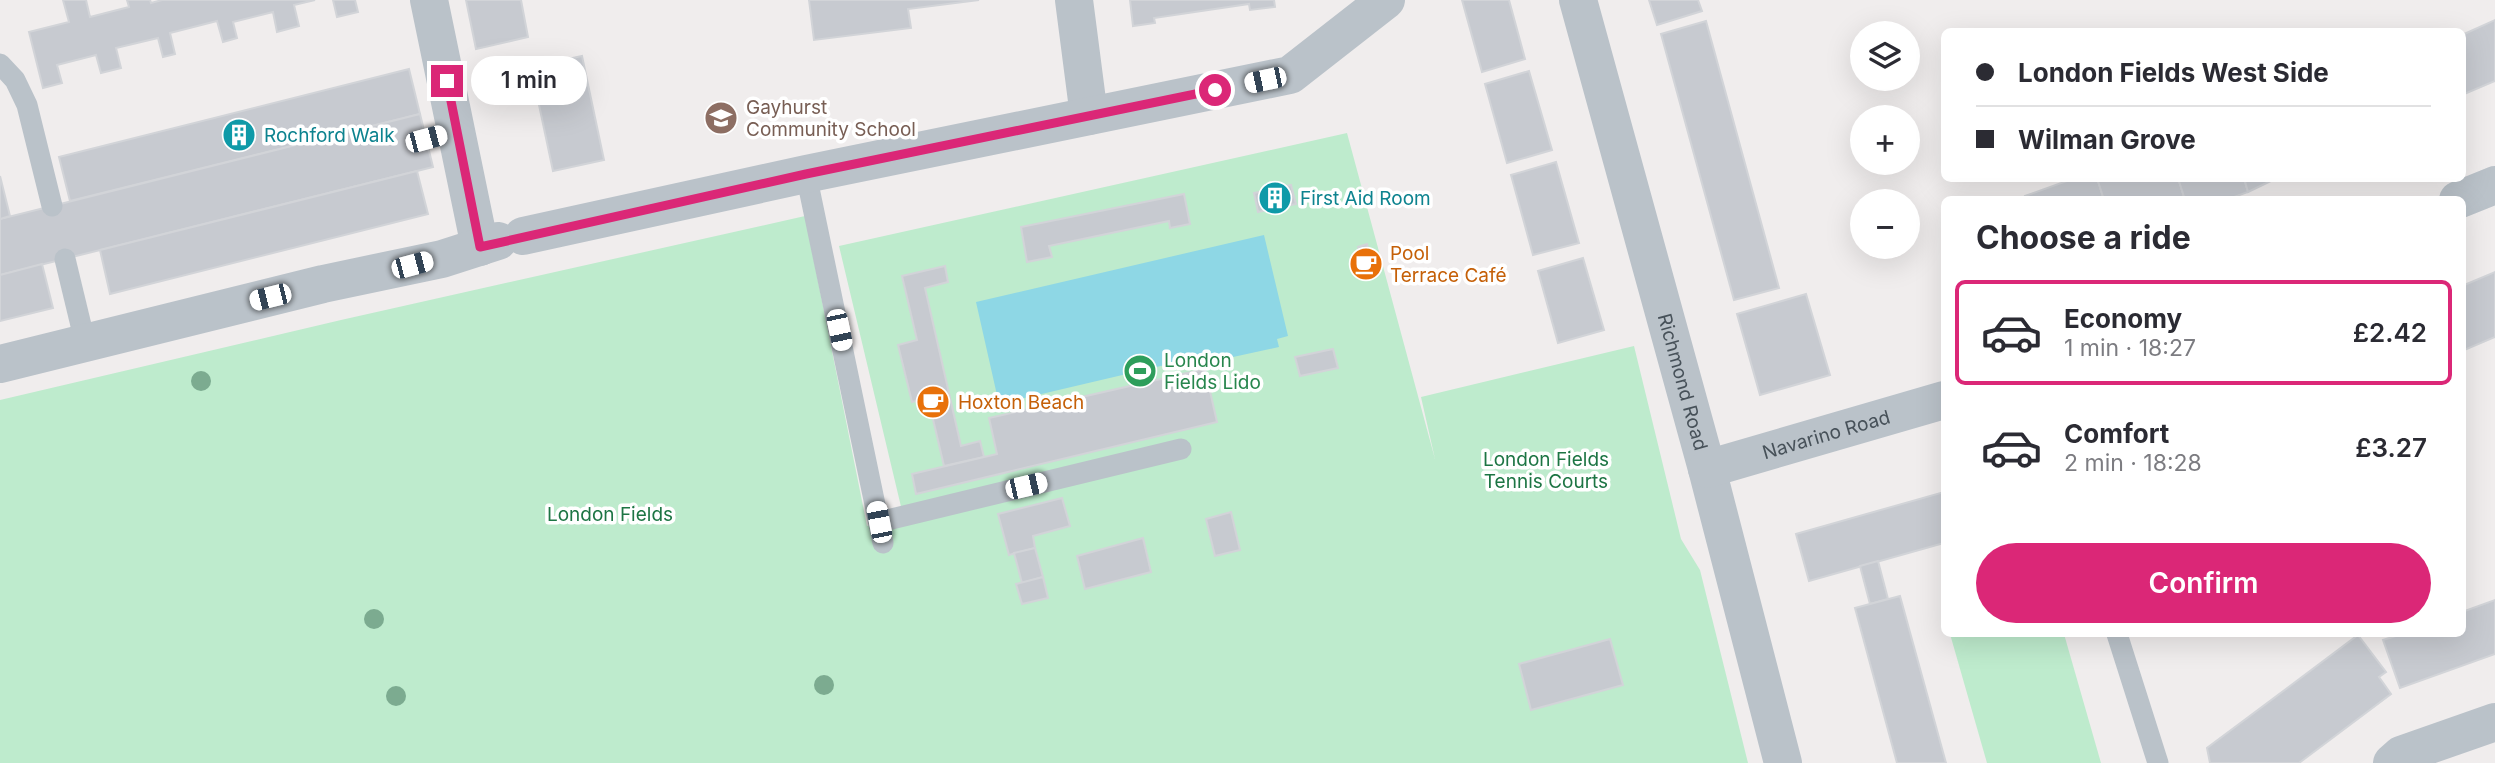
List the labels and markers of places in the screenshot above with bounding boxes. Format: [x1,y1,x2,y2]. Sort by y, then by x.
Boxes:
place label: Gayhurst Community School [746,96,916,141]
school or university icon: Gayhurst Community School [702,99,740,137]
building icon: Rochford Walk [220,116,258,154]
place label: Rochford Walk [264,124,395,147]
building icon: First Aid Room [1256,179,1294,217]
place label: First Aid Room [1300,187,1431,210]
place label: Pool Terrace Café [1390,242,1507,287]
cafe icon: Pool Terrace Café [1347,245,1385,283]
place label: London Fields Lido [1164,349,1261,394]
sports icon: London Fields Lido [1121,352,1159,390]
cafe icon: Hoxton Beach [914,383,952,421]
place label: Hoxton Beach [958,391,1084,414]

